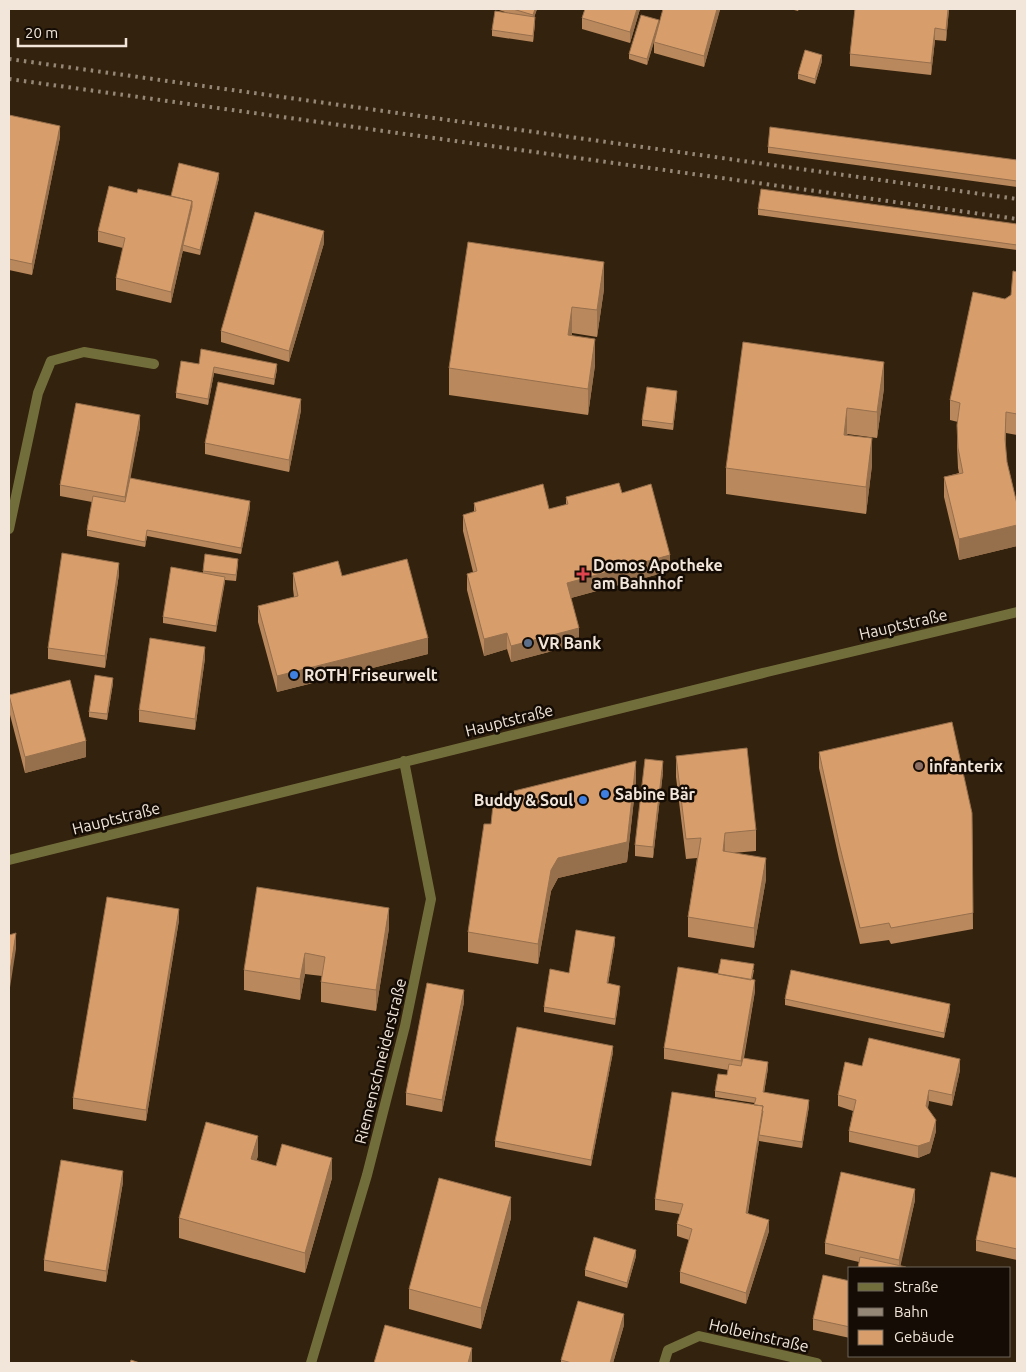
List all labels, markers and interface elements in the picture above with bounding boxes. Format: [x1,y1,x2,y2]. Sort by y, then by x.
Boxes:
scale bar [18,15,125,47]
text: 20 m [25,24,58,41]
place label: Domos Apotheke am Bahnhof [593,556,723,592]
marker: Domos Apotheke am Bahnhof [577,568,589,580]
street label: Hauptstraße [857,605,949,643]
place label: VR Bank [538,634,601,652]
marker: VR Bank [522,637,534,649]
place label: ROTH Friseurwelt [304,666,438,684]
marker: ROTH Friseurwelt [288,669,300,681]
street label: Hauptstraße [463,700,555,740]
place label: infanterix [929,757,1003,775]
marker: infanterix [913,760,925,772]
place label: Sabine Bär [615,785,696,803]
marker: Sabine Bär [599,788,611,800]
place label: Buddy & Soul [474,791,573,809]
marker: Buddy & Soul [577,794,589,806]
street label: Hauptstraße [70,798,162,838]
street label: Riemenschneiderstraße [351,976,409,1146]
legend [848,1267,1011,1357]
text: Straße [894,1278,938,1295]
text: Bahn [894,1303,928,1320]
street label: Holbeinstraße [707,1315,811,1355]
text: Gebäude [894,1328,954,1345]

